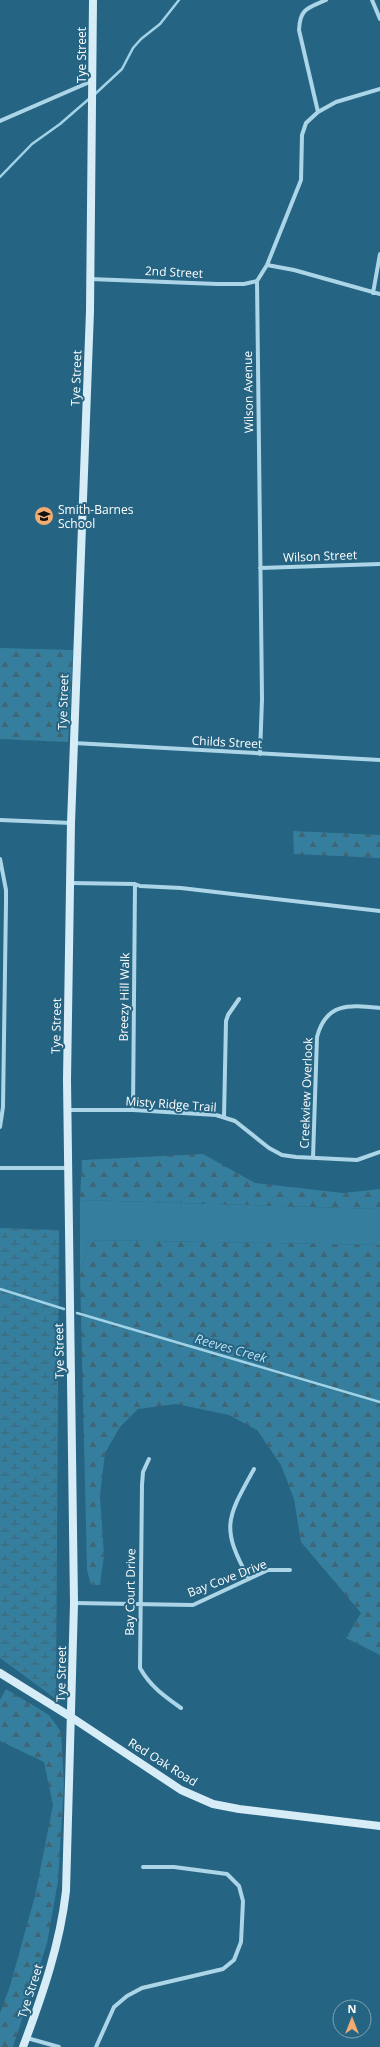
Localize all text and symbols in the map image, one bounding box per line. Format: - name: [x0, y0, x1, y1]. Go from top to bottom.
- street label: Tye Street: [73, 27, 90, 83]
- street label: 2nd Street: [144, 262, 204, 282]
- street label: Tye Street: [67, 350, 85, 406]
- street label: Wilson Avenue: [239, 350, 257, 433]
- place label: Smith-Barnes School: [58, 501, 134, 532]
- school or university icon: Smith-Barnes School: [33, 505, 55, 527]
- street label: Wilson Street: [283, 546, 357, 566]
- street label: Tye Street: [54, 674, 72, 730]
- street label: Childs Street: [191, 732, 263, 752]
- street label: Breezy Hill Walk: [115, 952, 133, 1042]
- street label: Tye Street: [47, 998, 65, 1054]
- street label: Creekview Overlook: [296, 1036, 316, 1149]
- street label: Misty Ridge Trail: [125, 1092, 217, 1116]
- street label: Tye Street: [50, 1323, 68, 1379]
- water label: Reeves Creek: [193, 1329, 270, 1367]
- street label: Bay Court Drive: [121, 1548, 139, 1636]
- street label: Bay Cove Drive: [185, 1555, 269, 1601]
- street label: Tye Street: [52, 1646, 70, 1702]
- street label: Red Oak Road: [125, 1734, 201, 1790]
- street label: Tye Street: [13, 1962, 47, 2020]
- north arrow: [332, 1999, 372, 2039]
- text: N: [348, 2001, 356, 2016]

